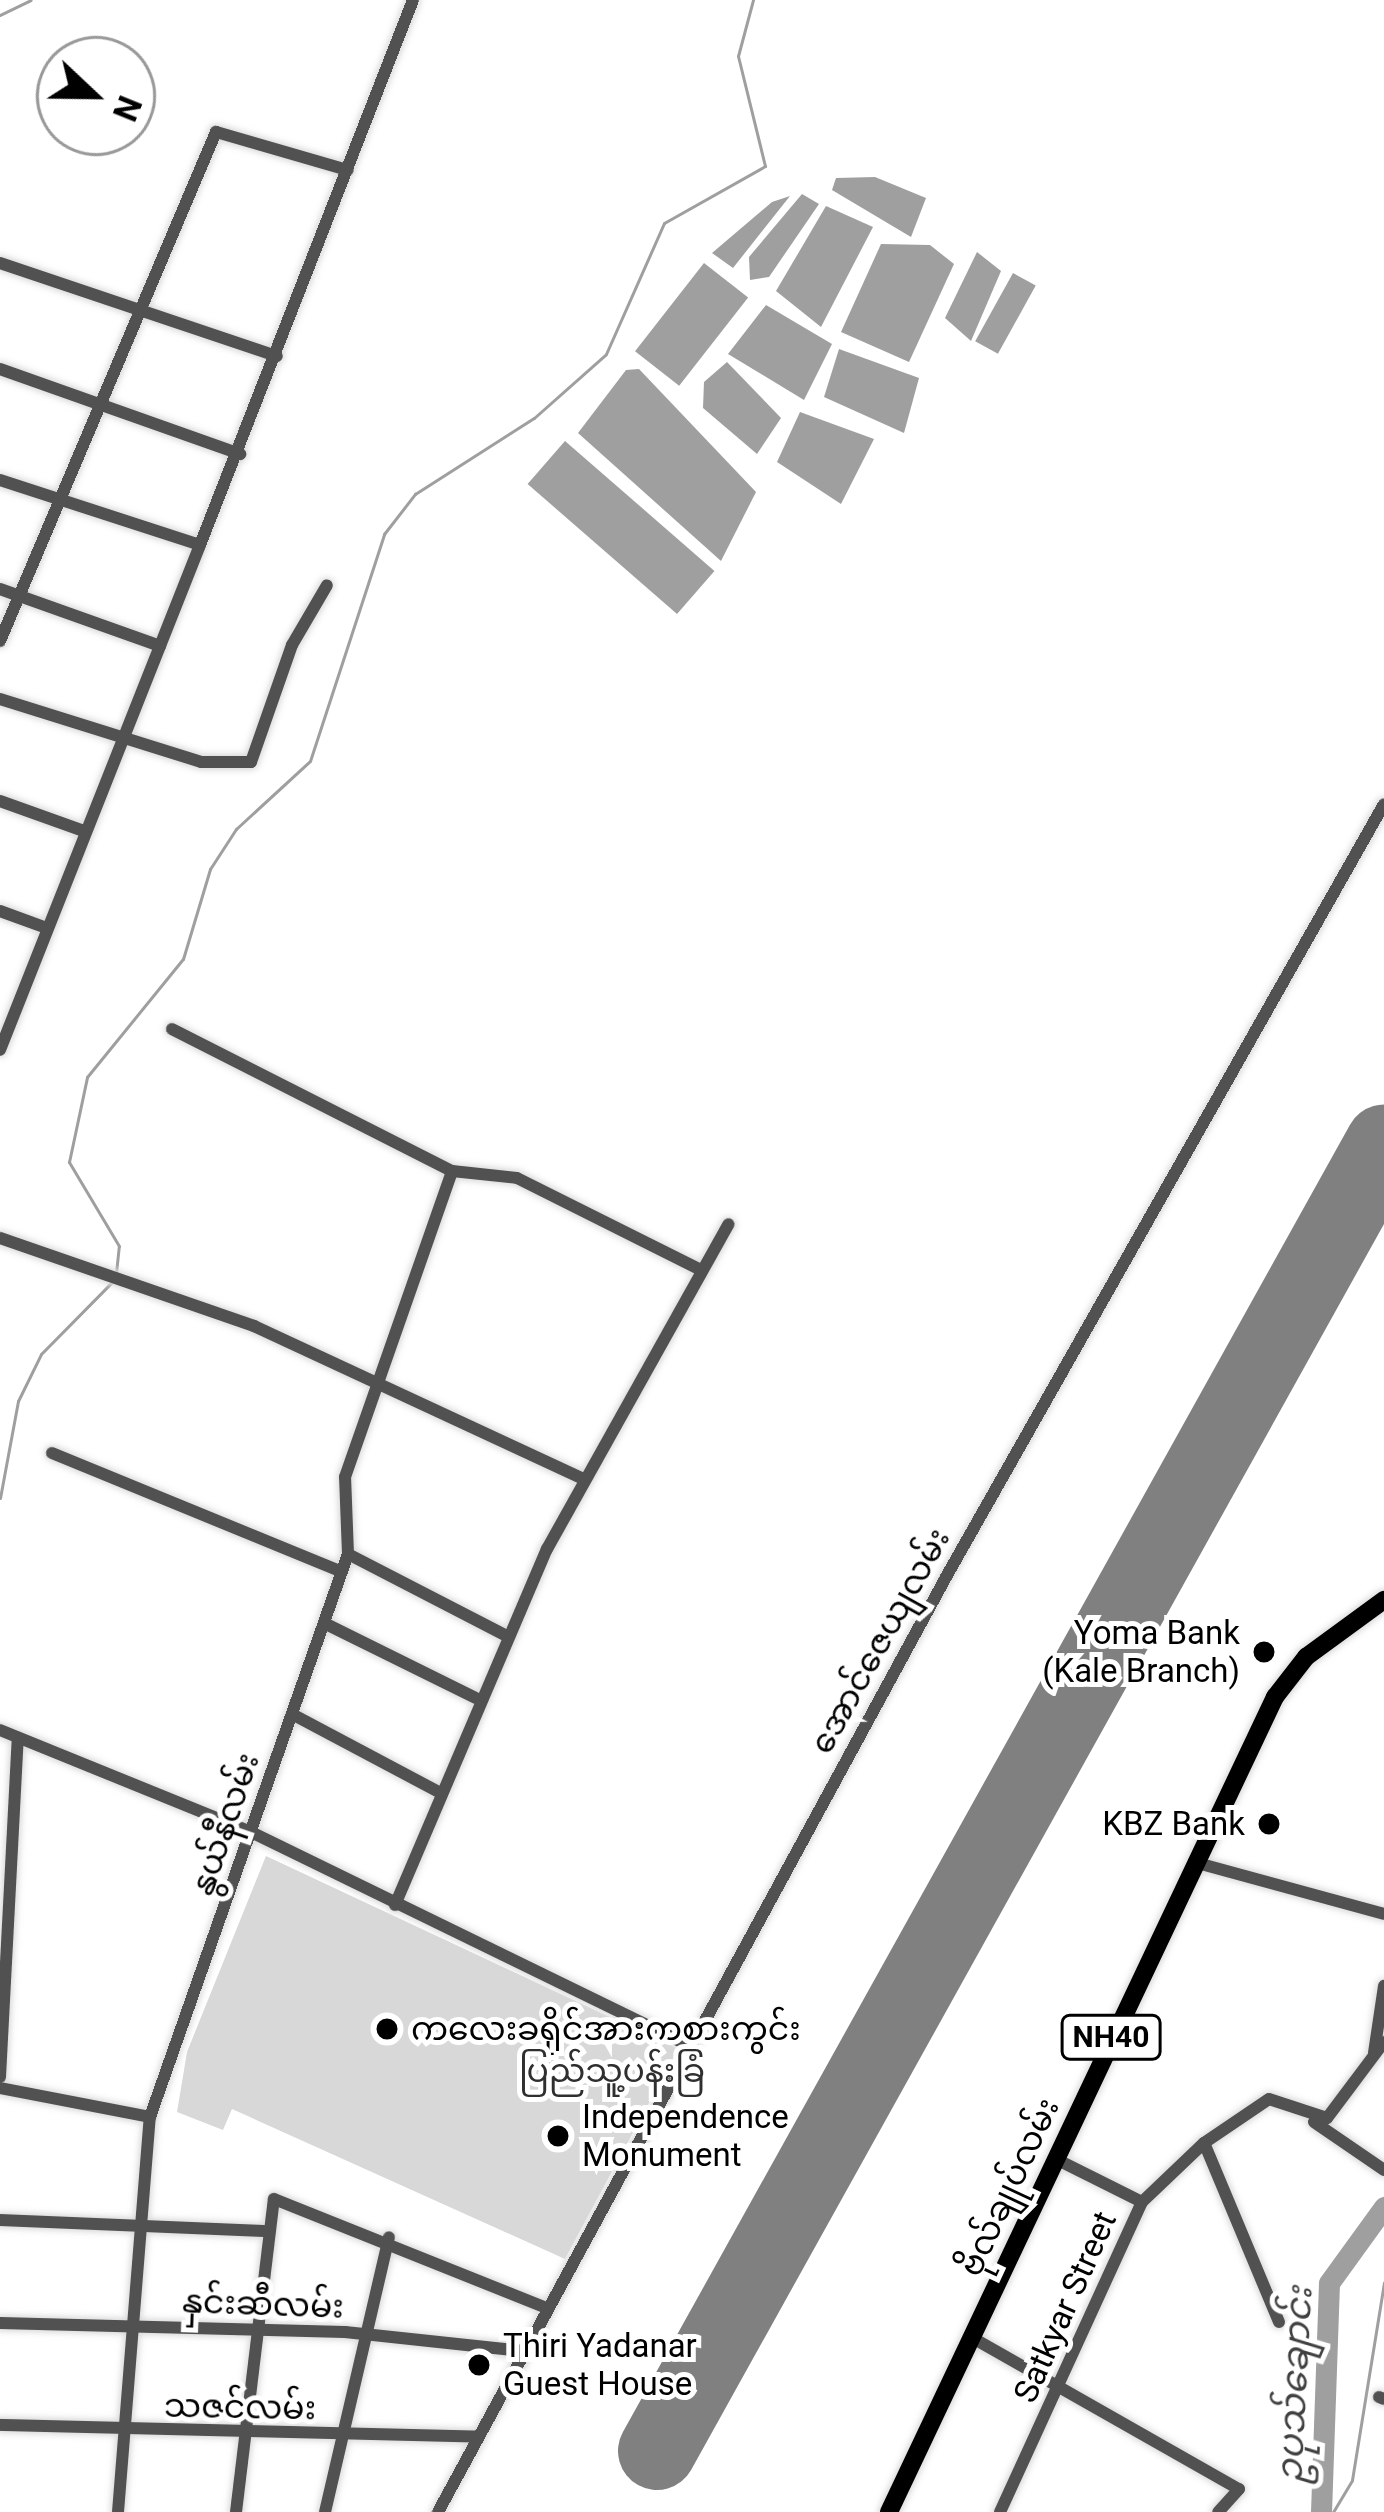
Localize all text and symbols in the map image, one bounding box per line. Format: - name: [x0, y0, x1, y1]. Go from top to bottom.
- north arrow: [36, 36, 156, 156]
- text: N: [105, 90, 150, 127]
- street label: အောင်ဇေယျလမ်း: [802, 1521, 958, 1761]
- place label: Yoma Bank (Kale Branch): [1042, 1613, 1240, 1691]
- marker: Yoma Bank (Kale Branch): [1251, 1639, 1277, 1665]
- street label: နွယ်နီလမ်း: [182, 1748, 268, 1900]
- place label: KBZ Bank: [1102, 1804, 1245, 1844]
- marker: KBZ Bank: [1256, 1811, 1282, 1837]
- place label: ကလေးခရိုင်အားကစားကွင်း: [411, 2009, 801, 2049]
- road number: NH40: [1060, 2013, 1162, 2061]
- marker: ကလေးခရိုင်အားကစားကွင်း: [374, 2016, 400, 2042]
- park label: ပြည်သူ့ပန်းခြံ: [519, 2051, 705, 2091]
- street label: ဗိုလ်ချုပ်လမ်း: [950, 2092, 1068, 2282]
- place label: Independence Monument: [582, 2097, 789, 2175]
- marker: Independence Monument: [545, 2123, 571, 2149]
- street label: Satkyar Street: [1005, 2205, 1125, 2409]
- street label: နှင်းဆီလမ်း: [181, 2281, 345, 2327]
- water label: ဥပုသ်ချောင်း: [1268, 2286, 1322, 2484]
- place label: Thiri Yadanar Guest House: [503, 2326, 697, 2404]
- marker: Thiri Yadanar Guest House: [466, 2352, 492, 2378]
- street label: သဇင်လမ်း: [164, 2386, 316, 2428]

